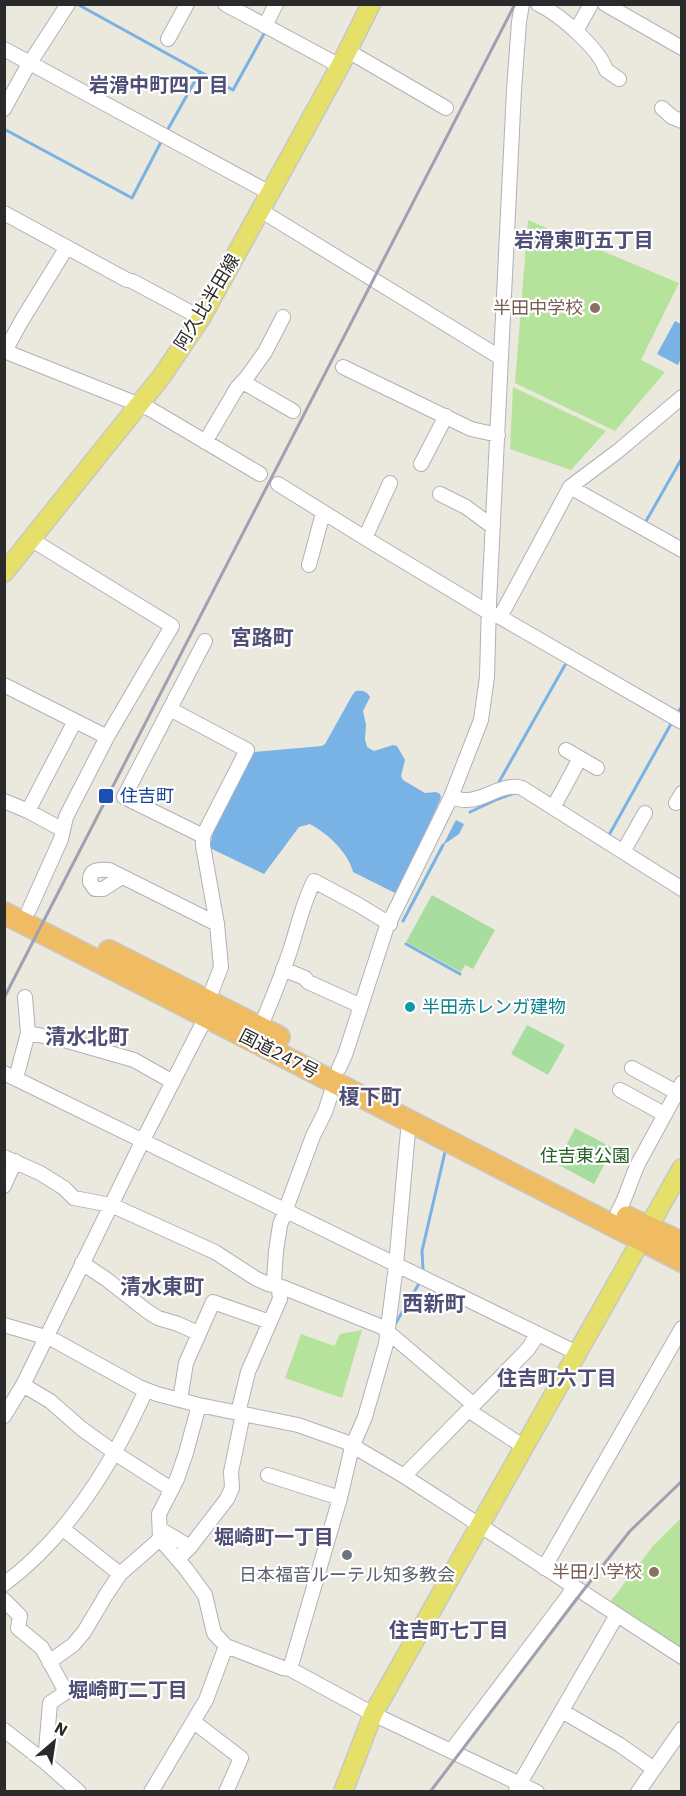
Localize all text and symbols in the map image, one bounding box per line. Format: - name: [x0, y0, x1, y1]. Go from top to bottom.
- district label: 岩滑中町四丁目: [89, 71, 229, 98]
- district label: 岩滑東町五丁目: [514, 226, 654, 253]
- street label: 阿久比半田線: [169, 250, 244, 354]
- place label: 半田中学校: [493, 296, 583, 319]
- marker: 半田中学校: [588, 301, 602, 315]
- district label: 宮路町: [231, 623, 294, 651]
- place label: 住吉町: [120, 784, 174, 807]
- marker: 住吉町: [97, 787, 115, 805]
- place label: 半田赤レンガ建物: [422, 995, 566, 1018]
- marker: 半田赤レンガ建物: [403, 1000, 417, 1014]
- district label: 清水北町: [45, 1022, 129, 1050]
- street label: 国道247号: [236, 1024, 323, 1083]
- district label: 榎下町: [339, 1082, 402, 1110]
- park label: 住吉東公園: [540, 1144, 630, 1167]
- district label: 清水東町: [120, 1272, 204, 1300]
- district label: 西新町: [403, 1289, 466, 1317]
- district label: 住吉町六丁目: [497, 1364, 617, 1391]
- district label: 堀崎町一丁目: [214, 1523, 334, 1550]
- marker: 日本福音ルーテル知多教会: [340, 1548, 354, 1562]
- place label: 半田小学校: [552, 1560, 642, 1583]
- place label: 日本福音ルーテル知多教会: [239, 1563, 455, 1586]
- marker: 半田小学校: [647, 1565, 661, 1579]
- district label: 住吉町七丁目: [389, 1616, 509, 1643]
- district label: 堀崎町二丁目: [68, 1676, 188, 1703]
- north arrow: [24, 1712, 84, 1772]
- text: N: [51, 1717, 71, 1740]

